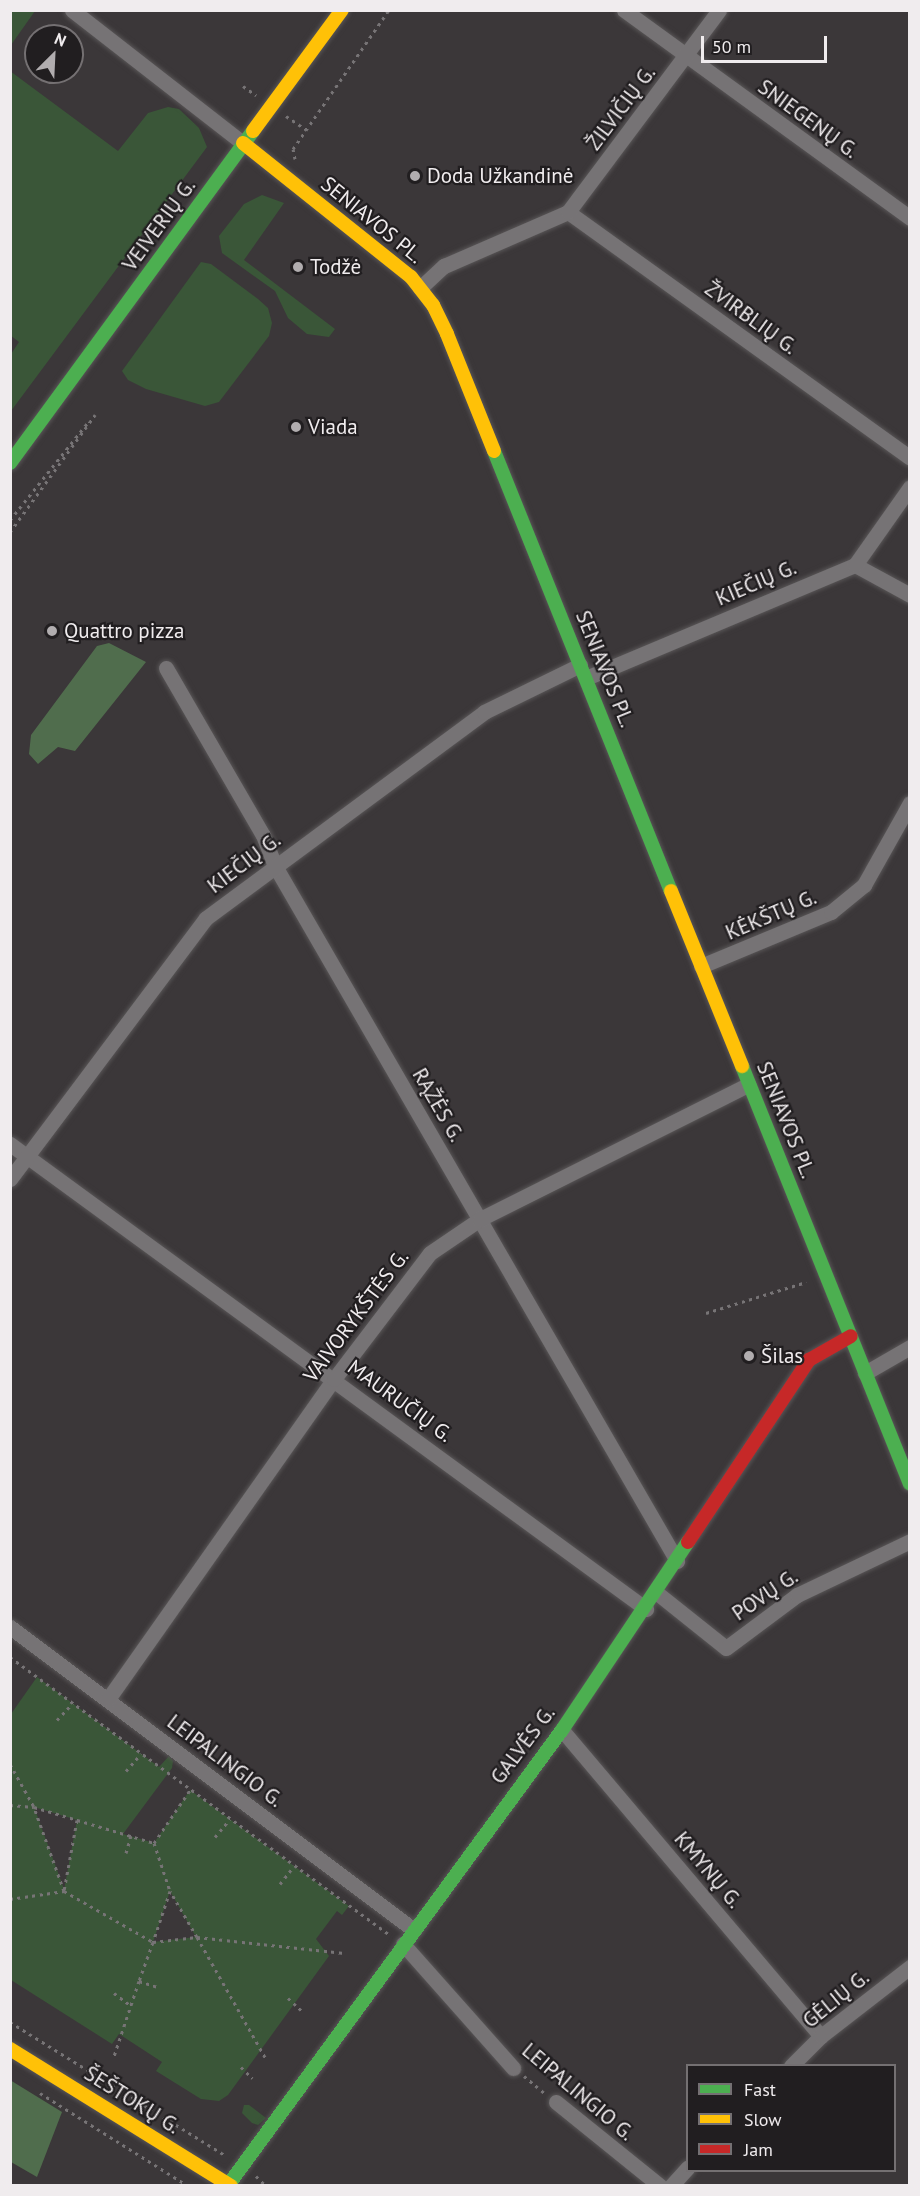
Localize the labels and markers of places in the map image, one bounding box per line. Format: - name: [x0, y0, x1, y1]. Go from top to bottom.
- place label: Doda Užkandinė: [427, 163, 573, 189]
- marker: Doda Užkandinė: [408, 169, 422, 183]
- place label: Todžė: [310, 254, 361, 280]
- marker: Todžė: [291, 260, 305, 274]
- place label: Viada: [308, 414, 358, 440]
- marker: Viada: [289, 420, 303, 434]
- place label: Quattro pizza: [64, 618, 185, 644]
- marker: Quattro pizza: [45, 624, 59, 638]
- place label: Šilas: [761, 1343, 803, 1369]
- marker: Šilas: [742, 1349, 756, 1363]

